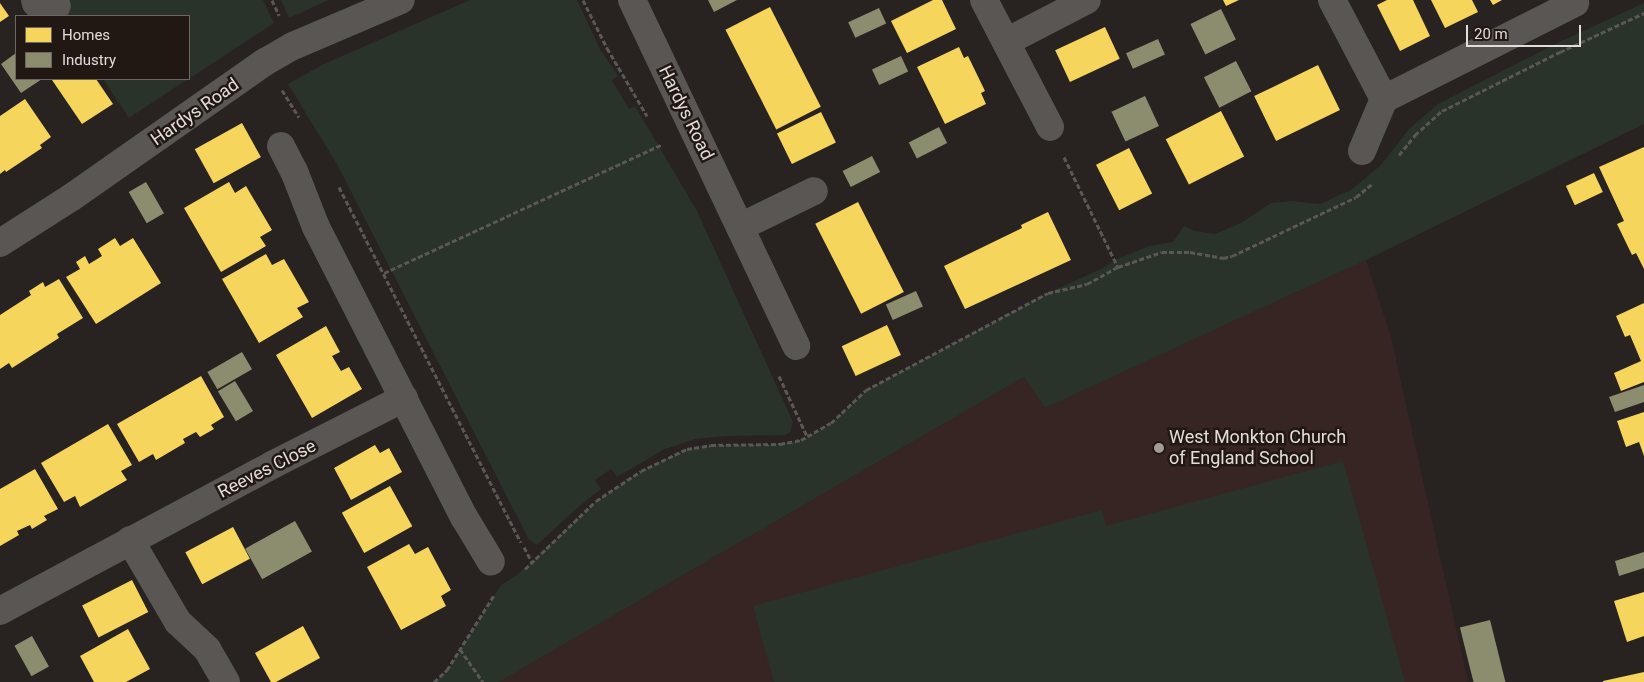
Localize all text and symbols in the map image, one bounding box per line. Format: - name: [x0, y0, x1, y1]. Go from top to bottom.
- legend: [15, 15, 190, 80]
- scale bar: [1469, 15, 1584, 47]
- text: 20 m: [1474, 25, 1508, 43]
- text: Homes: [62, 26, 110, 44]
- text: Industry: [62, 51, 116, 69]
- street label: Hardys Road: [654, 62, 718, 164]
- street label: Hardys Road: [147, 74, 243, 150]
- place label: West Monkton Church of England School: [1169, 427, 1346, 469]
- street label: Reeves Close: [214, 435, 320, 503]
- marker: West Monkton Church of England School: [1153, 442, 1165, 454]

